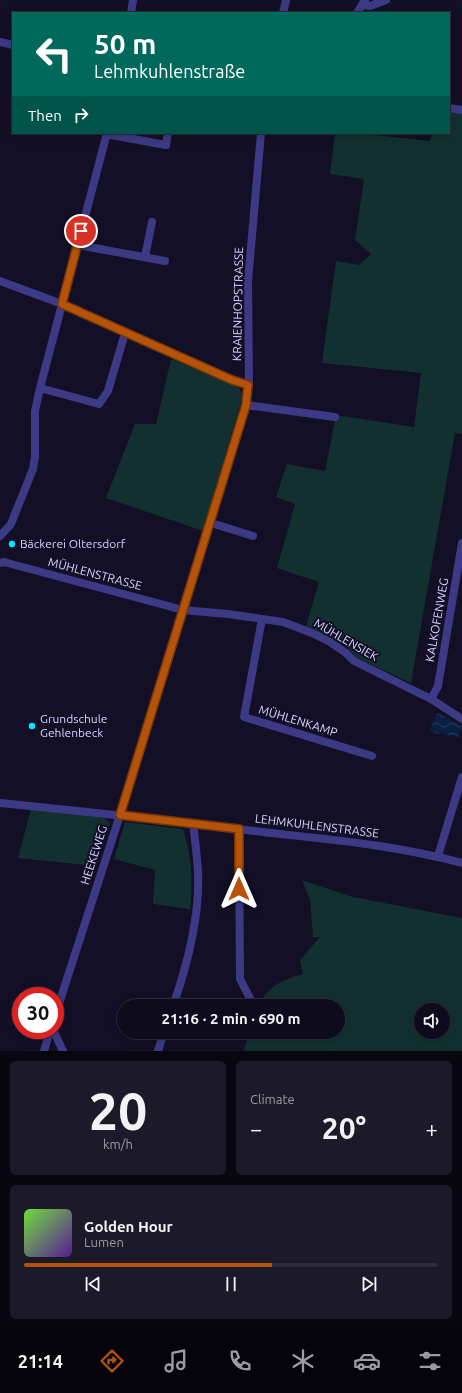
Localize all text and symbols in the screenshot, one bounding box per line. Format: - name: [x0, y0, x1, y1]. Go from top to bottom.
- icon: left: [28, 28, 80, 80]
- text: 50 m: [94, 28, 156, 59]
- text: Lehmkuhlenstraße: [94, 61, 245, 81]
- icon: right: [70, 104, 92, 126]
- text: Then: [28, 107, 62, 124]
- pin: [64, 214, 98, 248]
- icon: arrive: [70, 220, 92, 242]
- street label: KRAIENHOPSTRASSE: [230, 247, 245, 361]
- place label: Bäckerei Oltersdorf: [20, 537, 126, 550]
- marker: Bäckerei Oltersdorf: [7, 539, 17, 549]
- street label: MÜHLENSTRASSE: [47, 555, 144, 592]
- street label: KALKOFENWEG: [423, 577, 450, 663]
- street label: MÜHLENSIEK: [312, 616, 381, 663]
- street label: MÜHLENKAMP: [257, 702, 339, 739]
- place label: Grundschule Gehlenbeck: [40, 712, 108, 739]
- marker: Grundschule Gehlenbeck: [27, 721, 37, 731]
- street label: LEHMKUHLENSTRASSE: [254, 811, 380, 840]
- street label: HEEKEWEG: [78, 824, 109, 886]
- position arrow: [218, 868, 260, 910]
- speed limit sign: 30: [12, 987, 64, 1039]
- map controls: [414, 1003, 450, 1039]
- button: sound: [414, 1003, 450, 1039]
- text: 21:16 · 2 min · 690 m: [162, 1010, 300, 1027]
- text: 20: [89, 1082, 147, 1140]
- text: Climate: [250, 1092, 295, 1106]
- text: 20°: [322, 1111, 366, 1145]
- text: −: [250, 1116, 262, 1141]
- text: +: [426, 1116, 438, 1141]
- text: km/h: [103, 1137, 133, 1151]
- text: Golden Hour: [84, 1218, 173, 1235]
- text: Lumen: [84, 1235, 124, 1249]
- icon: previous: [82, 1273, 104, 1295]
- icon: pause: [220, 1273, 242, 1295]
- icon: next: [358, 1273, 380, 1295]
- icon: directions: [98, 1347, 126, 1375]
- icon: music: [162, 1347, 190, 1375]
- icon: phone: [226, 1347, 254, 1375]
- icon: climate: [289, 1347, 317, 1375]
- icon: car: [353, 1347, 381, 1375]
- icon: filters: [416, 1347, 444, 1375]
- text: 21:14: [18, 1351, 63, 1371]

